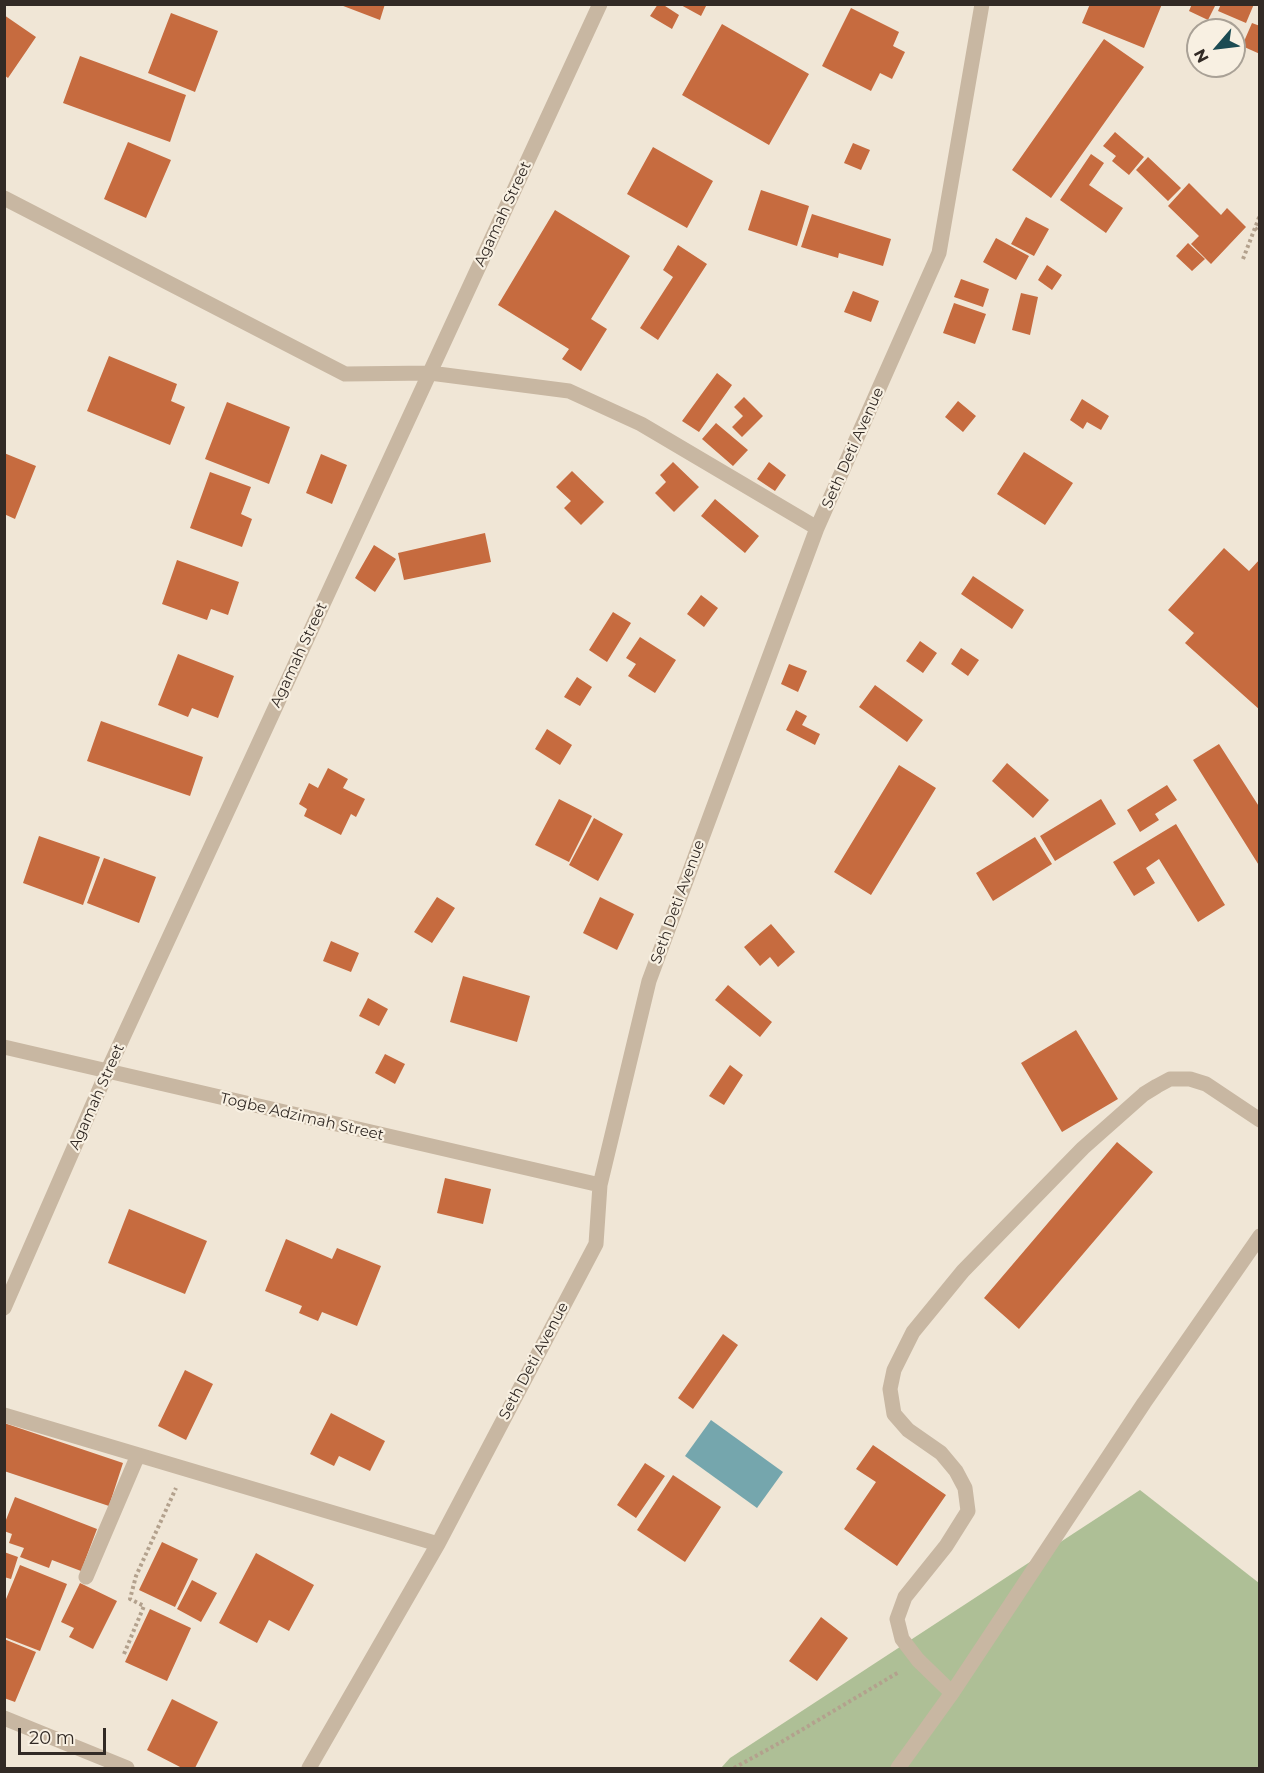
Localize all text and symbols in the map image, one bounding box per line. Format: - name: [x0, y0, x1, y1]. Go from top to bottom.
- north arrow: [1186, 18, 1246, 78]
- text: N: [1190, 46, 1213, 66]
- street label: Agamah Street: [471, 159, 535, 269]
- street label: Seth Deti Avenue: [818, 385, 888, 511]
- street label: Agamah Street: [267, 600, 331, 710]
- street label: Seth Deti Avenue: [647, 838, 709, 966]
- street label: Agamah Street: [66, 1041, 128, 1153]
- street label: Togbe Adzimah Street: [218, 1089, 386, 1145]
- street label: Seth Deti Avenue: [495, 1299, 573, 1423]
- scale bar: [21, 1716, 110, 1754]
- text: 20 m: [29, 1727, 75, 1749]

